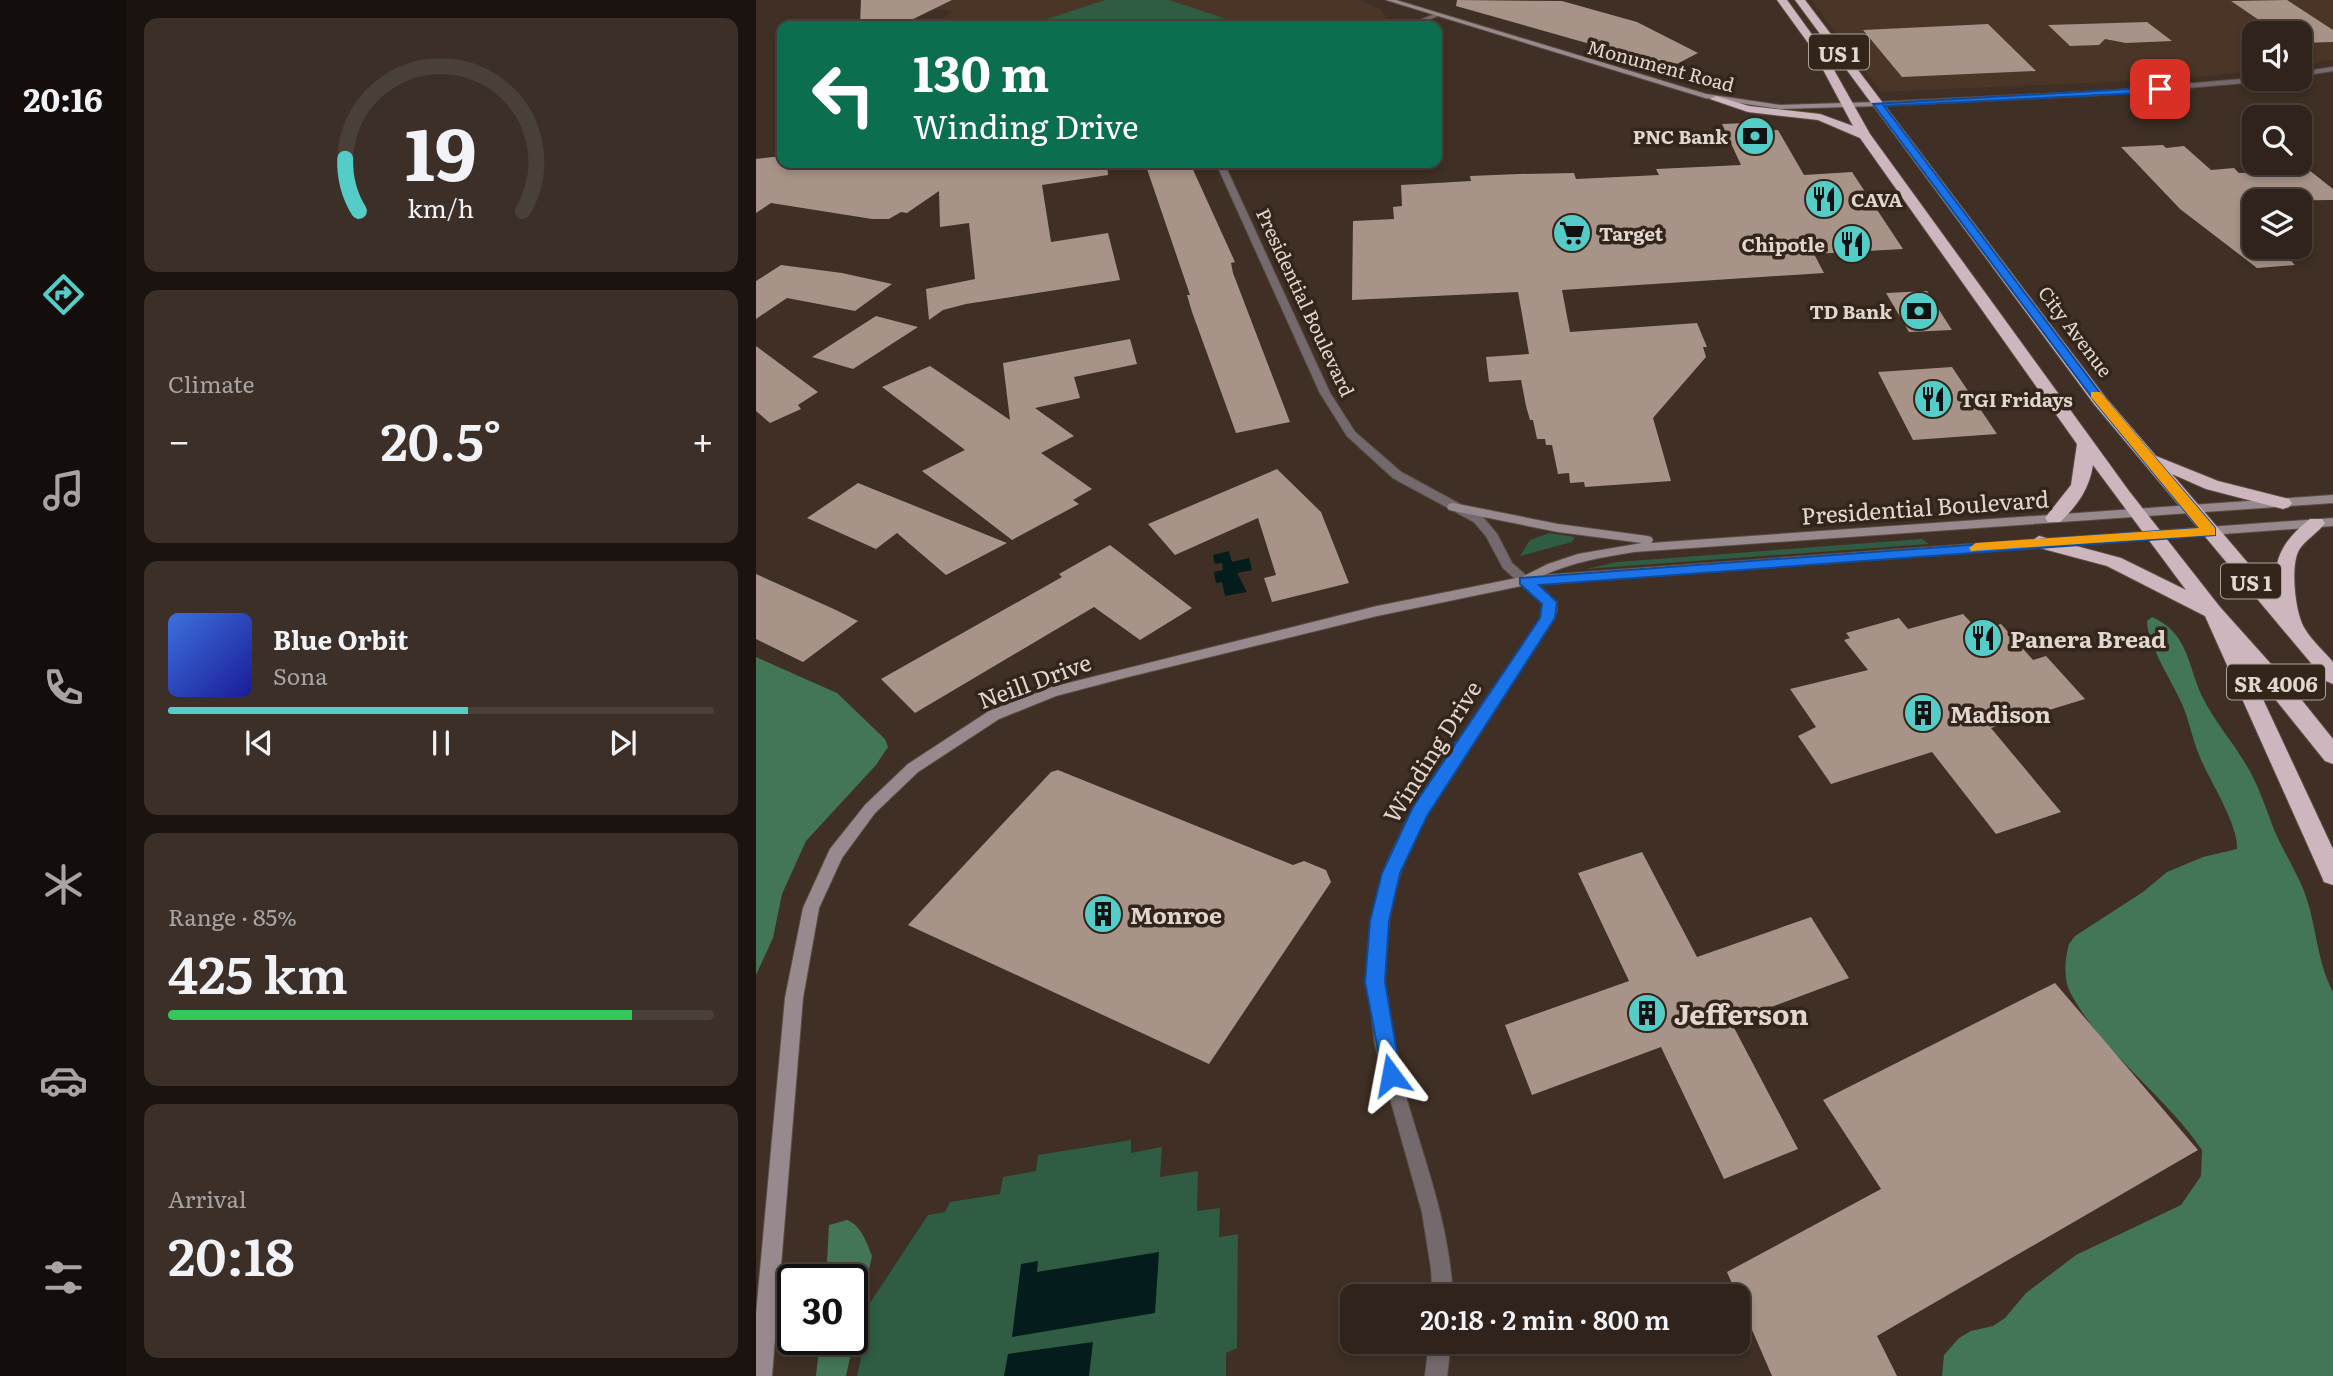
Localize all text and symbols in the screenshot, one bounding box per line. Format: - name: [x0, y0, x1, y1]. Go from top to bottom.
- map controls: [2242, 21, 2312, 259]
- button: sound: [2242, 21, 2312, 91]
- street label: Monument Road: [1584, 32, 1738, 98]
- text: 130 m: [913, 34, 1049, 107]
- road number: US 1: [1809, 34, 1869, 70]
- icon: left: [798, 49, 889, 140]
- pin: [2130, 59, 2190, 119]
- icon: arrive: [2141, 70, 2179, 108]
- text: 20:16: [23, 74, 103, 122]
- text: 19: [405, 95, 477, 203]
- text: Winding Drive: [913, 101, 1139, 149]
- button: search: [2242, 105, 2312, 175]
- bank icon: PNC Bank: [1734, 115, 1776, 157]
- place label: PNC Bank: [1633, 122, 1728, 150]
- restaurant icon: CAVA: [1803, 178, 1845, 220]
- place label: CAVA: [1851, 185, 1903, 213]
- text: km/h: [408, 189, 474, 226]
- button: layers: [2242, 189, 2312, 259]
- street label: Presidential Boulevard: [1250, 203, 1362, 401]
- supermarket icon: Target: [1551, 212, 1593, 254]
- place label: Target: [1599, 219, 1664, 247]
- restaurant icon: Chipotle: [1831, 223, 1873, 265]
- place label: Chipotle: [1742, 230, 1825, 258]
- icon: directions: [39, 270, 88, 319]
- street label: City Avenue: [2032, 279, 2120, 383]
- bank icon: TD Bank: [1898, 290, 1940, 332]
- place label: TD Bank: [1809, 297, 1892, 325]
- text: Climate: [168, 366, 254, 400]
- restaurant icon: TGI Fridays: [1912, 378, 1954, 420]
- place label: TGI Fridays: [1960, 385, 2073, 413]
- text: 20.5°: [380, 400, 502, 477]
- text: −: [168, 410, 190, 467]
- text: +: [692, 410, 714, 467]
- icon: music: [39, 466, 88, 515]
- street label: Presidential Boulevard: [1800, 480, 2050, 532]
- road number: US 1: [2221, 564, 2281, 598]
- restaurant icon: Panera Bread: [1962, 617, 2004, 659]
- text: Blue Orbit: [273, 619, 408, 658]
- place label: Panera Bread: [2010, 621, 2166, 655]
- street label: Neill Drive: [973, 644, 1095, 716]
- text: Sona: [273, 658, 328, 692]
- icon: phone: [39, 663, 88, 712]
- road number: SR 4006: [2227, 664, 2325, 700]
- street label: Winding Drive: [1374, 673, 1488, 829]
- building icon: Madison: [1902, 692, 1944, 734]
- place label: Madison: [1950, 696, 2051, 730]
- icon: previous: [240, 724, 278, 762]
- icon: pause: [422, 724, 460, 762]
- icon: next: [604, 724, 642, 762]
- icon: climate: [39, 860, 88, 909]
- building icon: Monroe: [1082, 893, 1124, 935]
- place label: Monroe: [1130, 897, 1222, 931]
- text: Range · 85%: [168, 899, 297, 933]
- text: 425 km: [168, 933, 348, 1010]
- building icon: Jefferson: [1626, 992, 1668, 1034]
- place label: Jefferson: [1674, 992, 1809, 1034]
- position arrow: [1354, 1038, 1428, 1112]
- icon: car: [39, 1056, 88, 1105]
- text: Arrival: [168, 1181, 247, 1215]
- text: 20:18: [168, 1215, 295, 1292]
- icon: filters: [39, 1253, 88, 1302]
- speed limit sign: 30: [777, 1264, 868, 1355]
- text: 20:18 · 2 min · 800 m: [1420, 1299, 1670, 1338]

